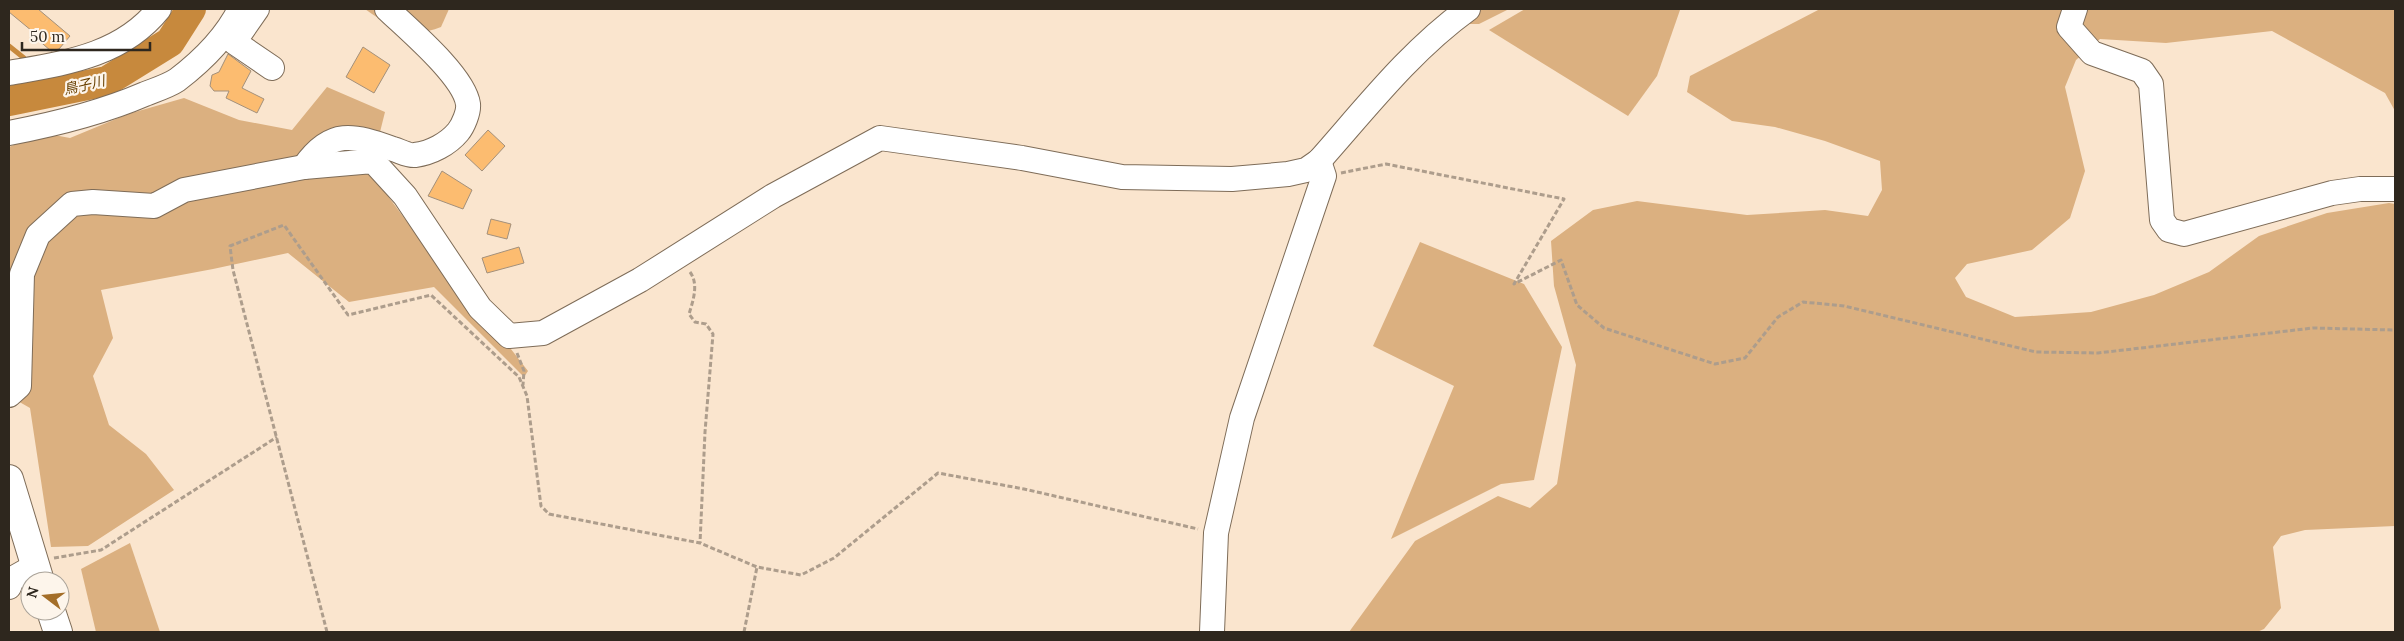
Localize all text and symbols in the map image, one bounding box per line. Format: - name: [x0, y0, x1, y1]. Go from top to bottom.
- scale bar: [22, 20, 150, 52]
- text: 50 m: [30, 27, 65, 46]
- water label: 鳥子川: [62, 71, 108, 98]
- north arrow: [20, 571, 70, 621]
- text: N: [22, 585, 43, 600]

